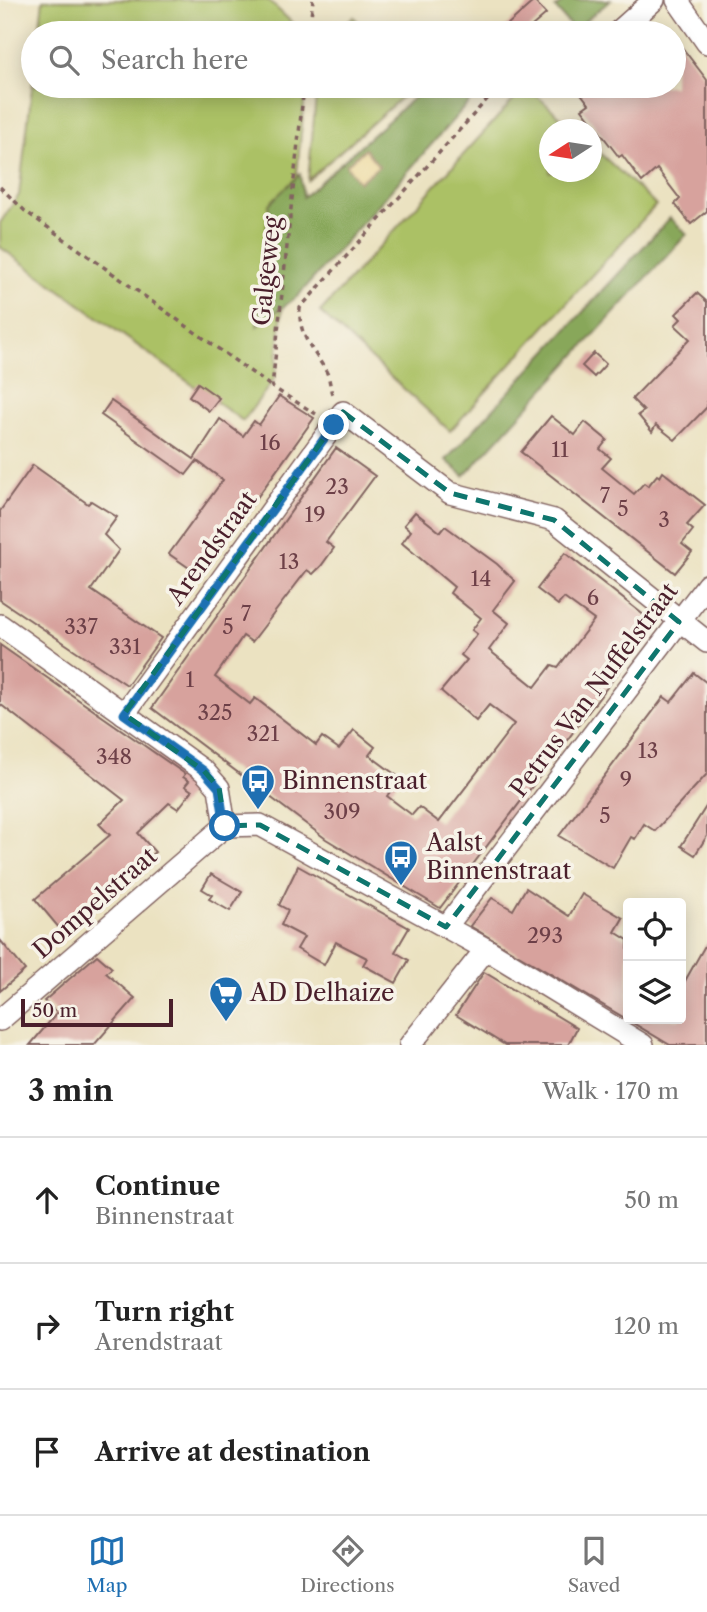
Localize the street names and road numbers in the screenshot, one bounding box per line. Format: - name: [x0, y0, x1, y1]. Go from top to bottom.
- street label: Galgeweg: [246, 214, 287, 327]
- street label: Arendstraat: [160, 485, 263, 611]
- street label: Petrus Van Nuffelstraat: [504, 576, 684, 803]
- street label: Dompelstraat: [27, 841, 163, 964]

